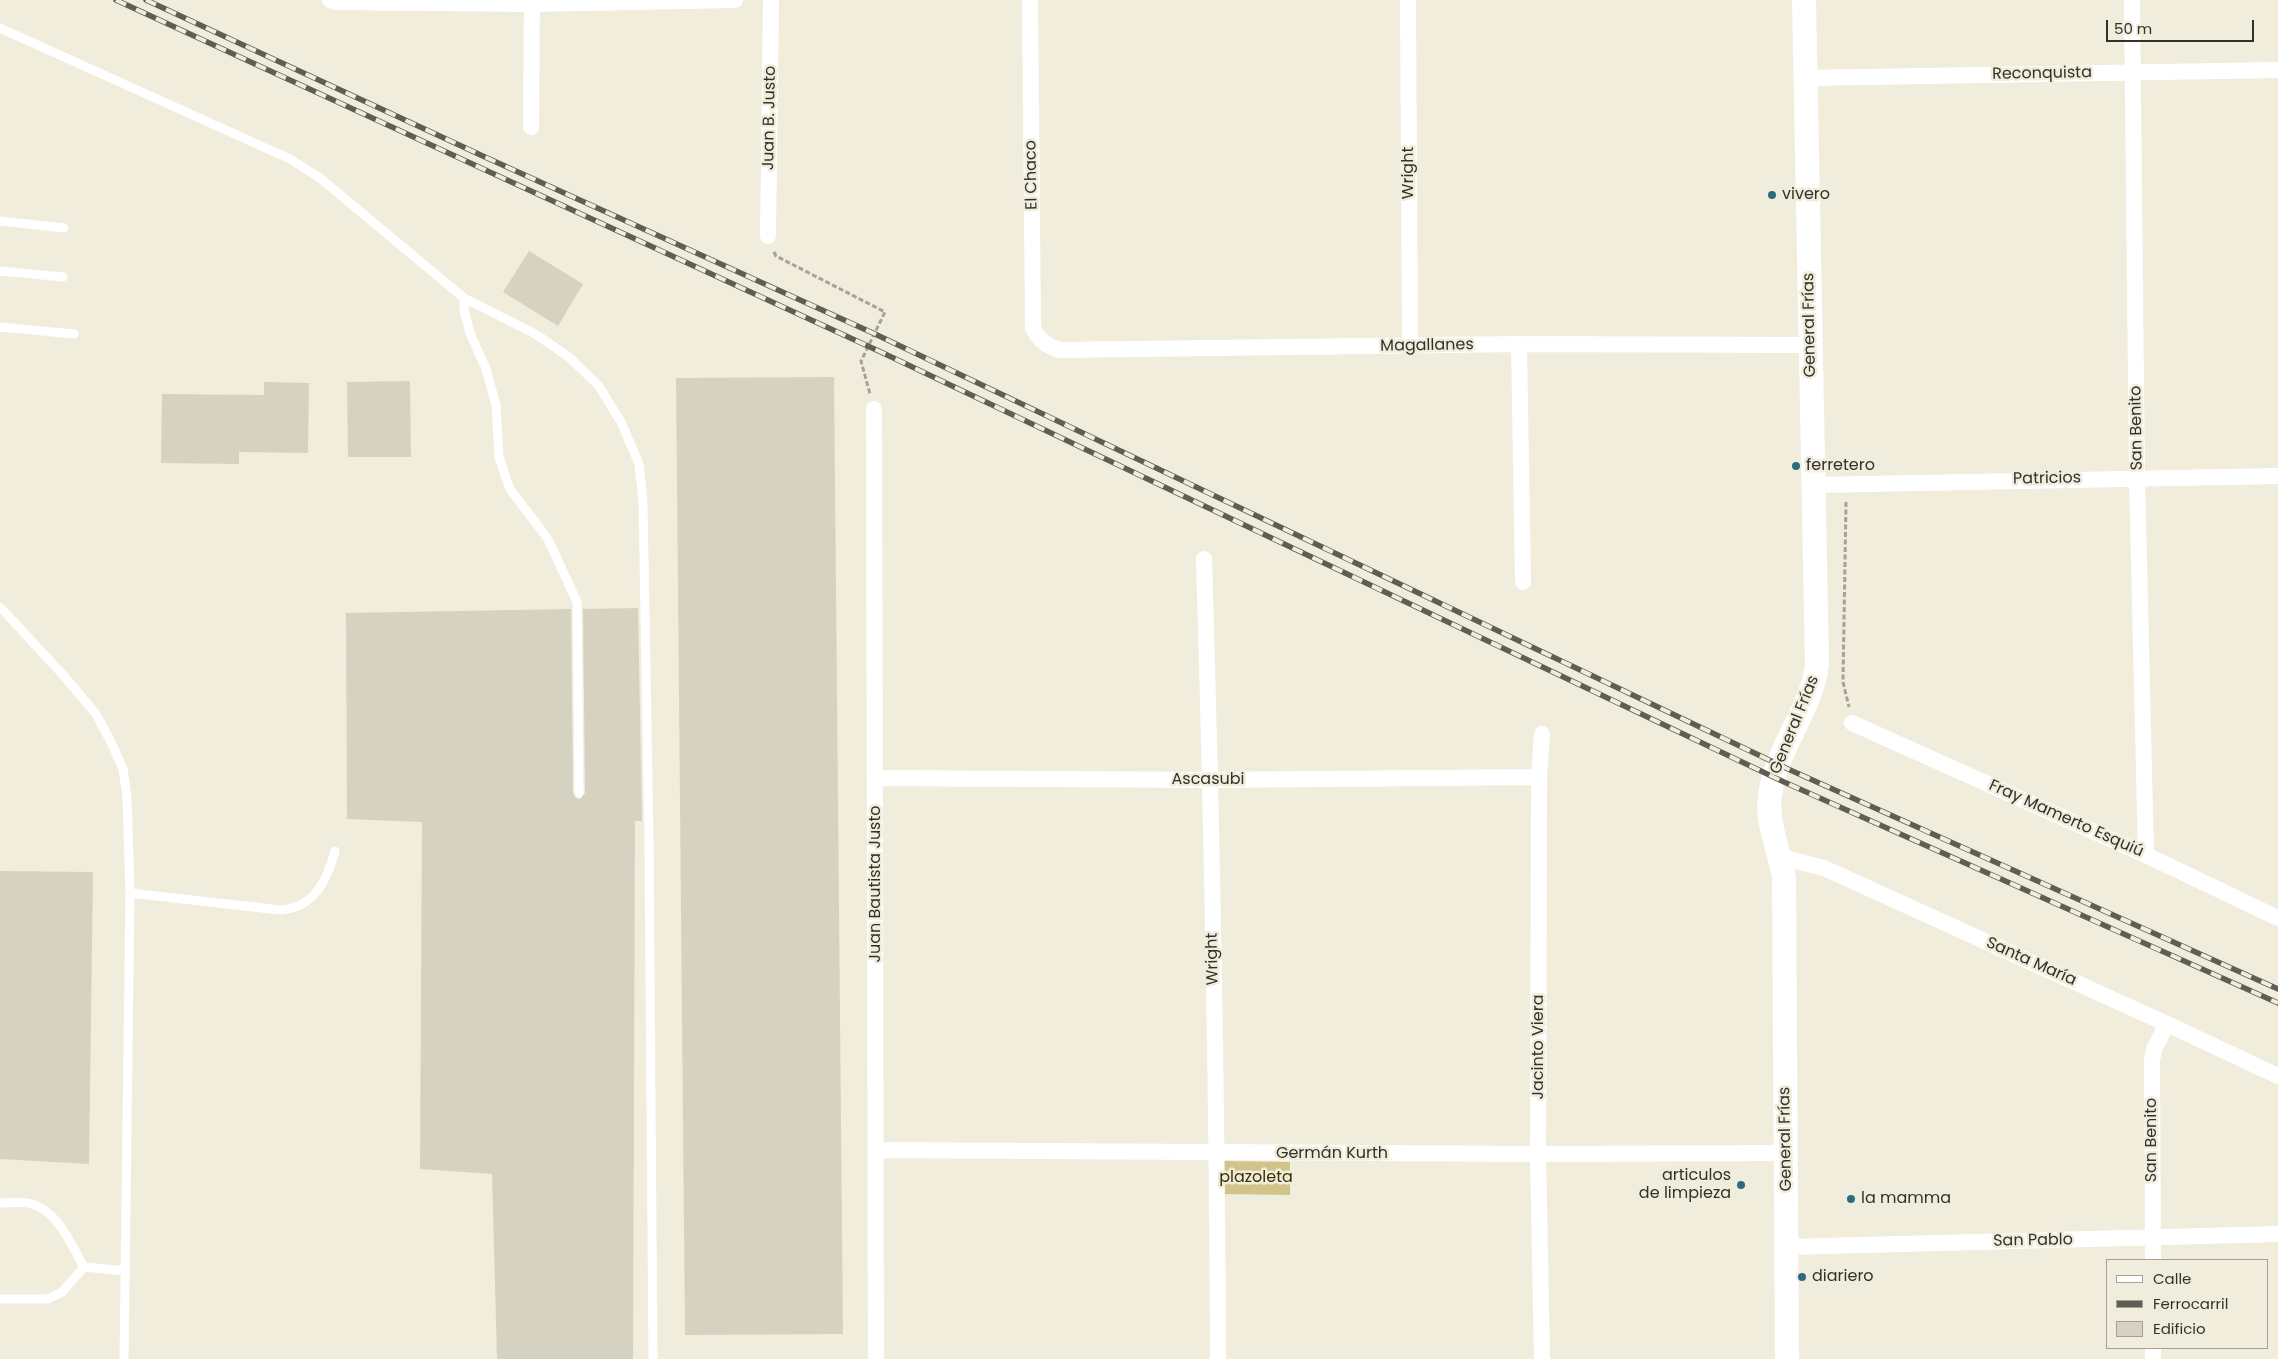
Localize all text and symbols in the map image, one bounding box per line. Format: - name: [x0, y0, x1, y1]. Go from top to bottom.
- scale bar: [2108, 10, 2256, 42]
- text: 50 m: [2114, 18, 2152, 39]
- street label: Reconquista: [1992, 64, 2092, 84]
- street label: Juan B. Justo: [759, 66, 781, 170]
- street label: El Chaco: [1022, 140, 1042, 210]
- street label: Wright: [1399, 147, 1419, 199]
- place label: vivero: [1782, 185, 1830, 205]
- marker: vivero: [1766, 189, 1778, 201]
- street label: General Frías: [1799, 273, 1821, 377]
- street label: Magallanes: [1380, 336, 1474, 356]
- street label: San Benito: [2127, 385, 2147, 471]
- place label: ferretero: [1806, 456, 1875, 476]
- marker: ferretero: [1790, 460, 1802, 472]
- street label: Patricios: [2013, 469, 2081, 489]
- street label: General Frías: [1766, 673, 1824, 777]
- street label: Ascasubi: [1171, 770, 1245, 790]
- street label: Fray Mamerto Esquiú: [1986, 776, 2146, 862]
- street label: Juan Bautista Justo: [866, 805, 886, 963]
- street label: Wright: [1203, 933, 1223, 985]
- street label: Santa María: [1983, 934, 2079, 990]
- street label: Jacinto Viera: [1529, 995, 1549, 1099]
- street label: General Frías: [1775, 1087, 1797, 1191]
- street label: San Benito: [2142, 1098, 2162, 1182]
- street label: Germán Kurth: [1276, 1144, 1388, 1164]
- place label: articulos de limpieza: [1639, 1166, 1731, 1204]
- park label: plazoleta: [1219, 1168, 1293, 1188]
- marker: articulos de limpieza: [1735, 1179, 1747, 1191]
- place label: la mamma: [1861, 1189, 1951, 1209]
- marker: la mamma: [1845, 1193, 1857, 1205]
- street label: San Pablo: [1993, 1231, 2073, 1251]
- legend: [2106, 1259, 2268, 1349]
- place label: diariero: [1812, 1267, 1874, 1287]
- text: Calle: [2153, 1268, 2191, 1289]
- marker: diariero: [1796, 1271, 1808, 1283]
- text: Ferrocarril: [2153, 1293, 2228, 1314]
- text: Edificio: [2153, 1318, 2206, 1339]

